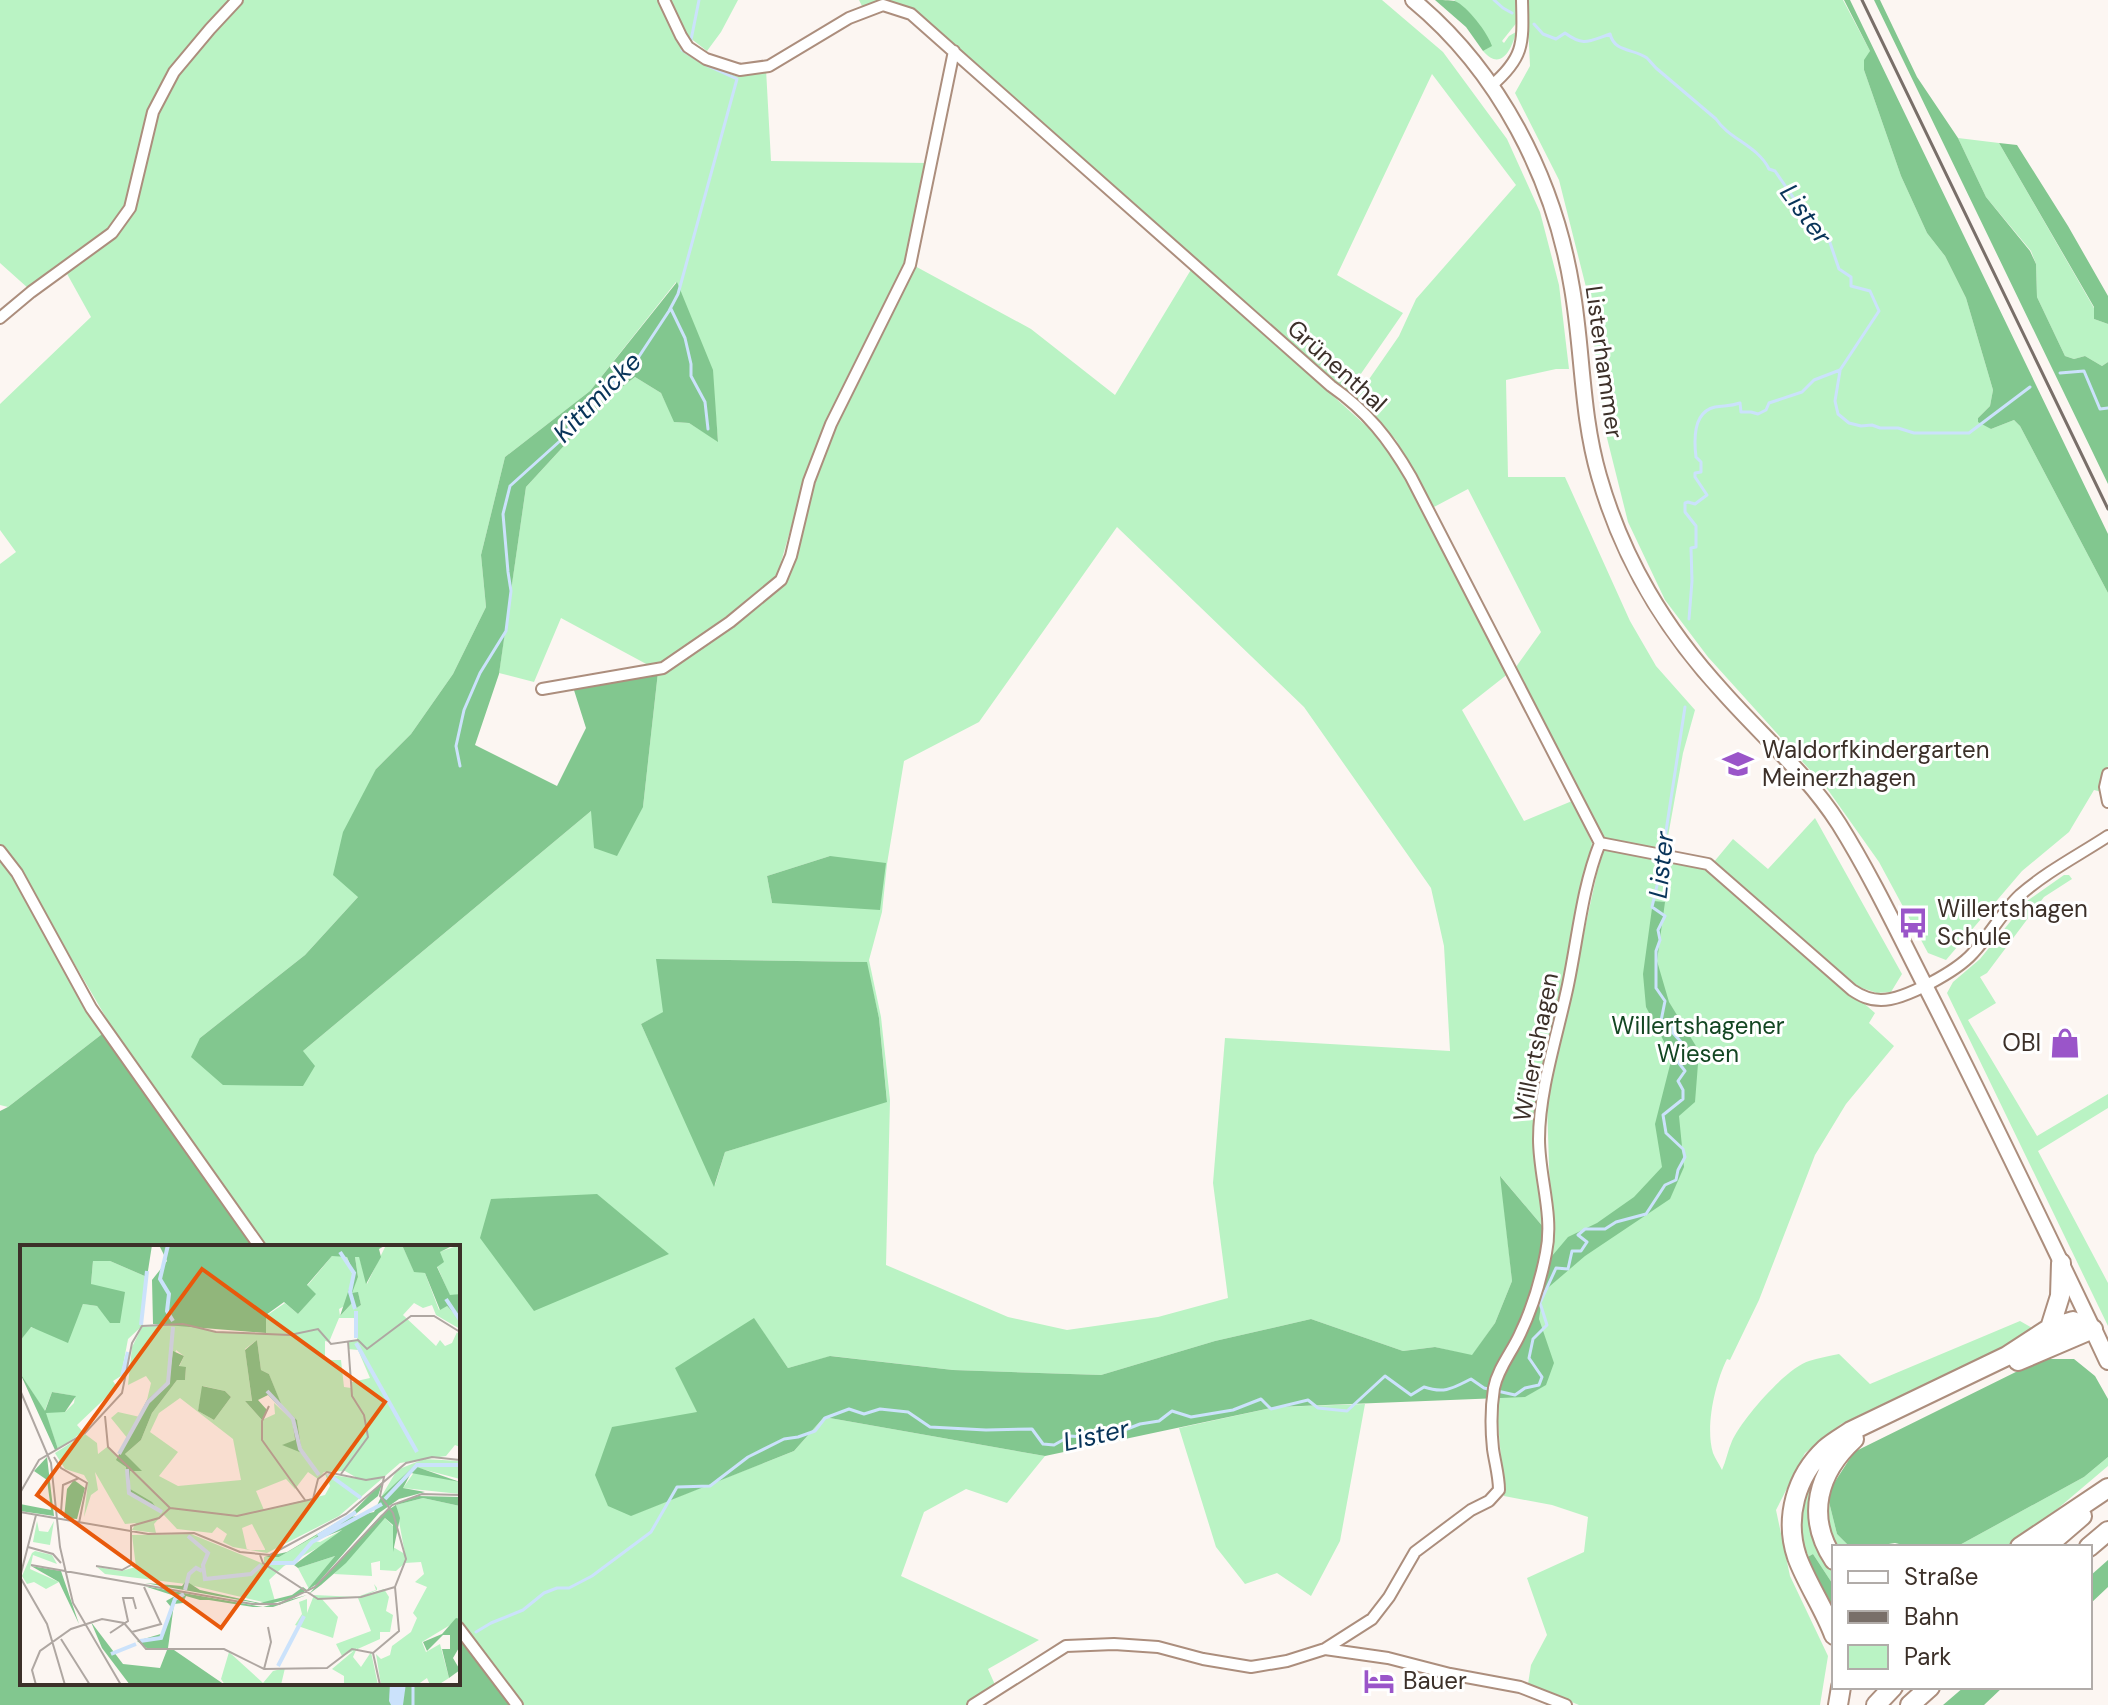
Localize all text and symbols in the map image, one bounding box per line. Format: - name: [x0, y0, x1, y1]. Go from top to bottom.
- water label: Lister: [1773, 177, 1840, 252]
- street label: Listerhammer: [1578, 284, 1631, 440]
- street label: Grünenthal: [1281, 313, 1394, 419]
- water label: Kittmicke: [545, 344, 649, 450]
- place label: Waldorfkindergarten Meinerzhagen: [1762, 734, 1990, 793]
- school or university icon: Waldorfkindergarten Meinerzhagen: [1721, 747, 1755, 781]
- water label: Lister: [1641, 829, 1682, 900]
- place label: Willertshagen Schule: [1937, 893, 2088, 952]
- bus stop icon: Willertshagen Schule: [1896, 906, 1930, 940]
- street label: Willertshagen: [1506, 970, 1565, 1124]
- park label: Willertshagener Wiesen: [1611, 1010, 1785, 1069]
- shop icon: OBI: [2048, 1026, 2082, 1060]
- place label: OBI: [2002, 1027, 2041, 1058]
- inset map: [20, 1245, 460, 1685]
- water label: Lister: [1060, 1411, 1134, 1459]
- legend: [1832, 1545, 2092, 1689]
- text: Straße: [1904, 1561, 1978, 1592]
- text: Bahn: [1904, 1601, 1959, 1632]
- text: Park: [1904, 1641, 1951, 1672]
- hotel icon: Bauer: [1362, 1664, 1396, 1698]
- place label: Bauer: [1403, 1665, 1467, 1696]

